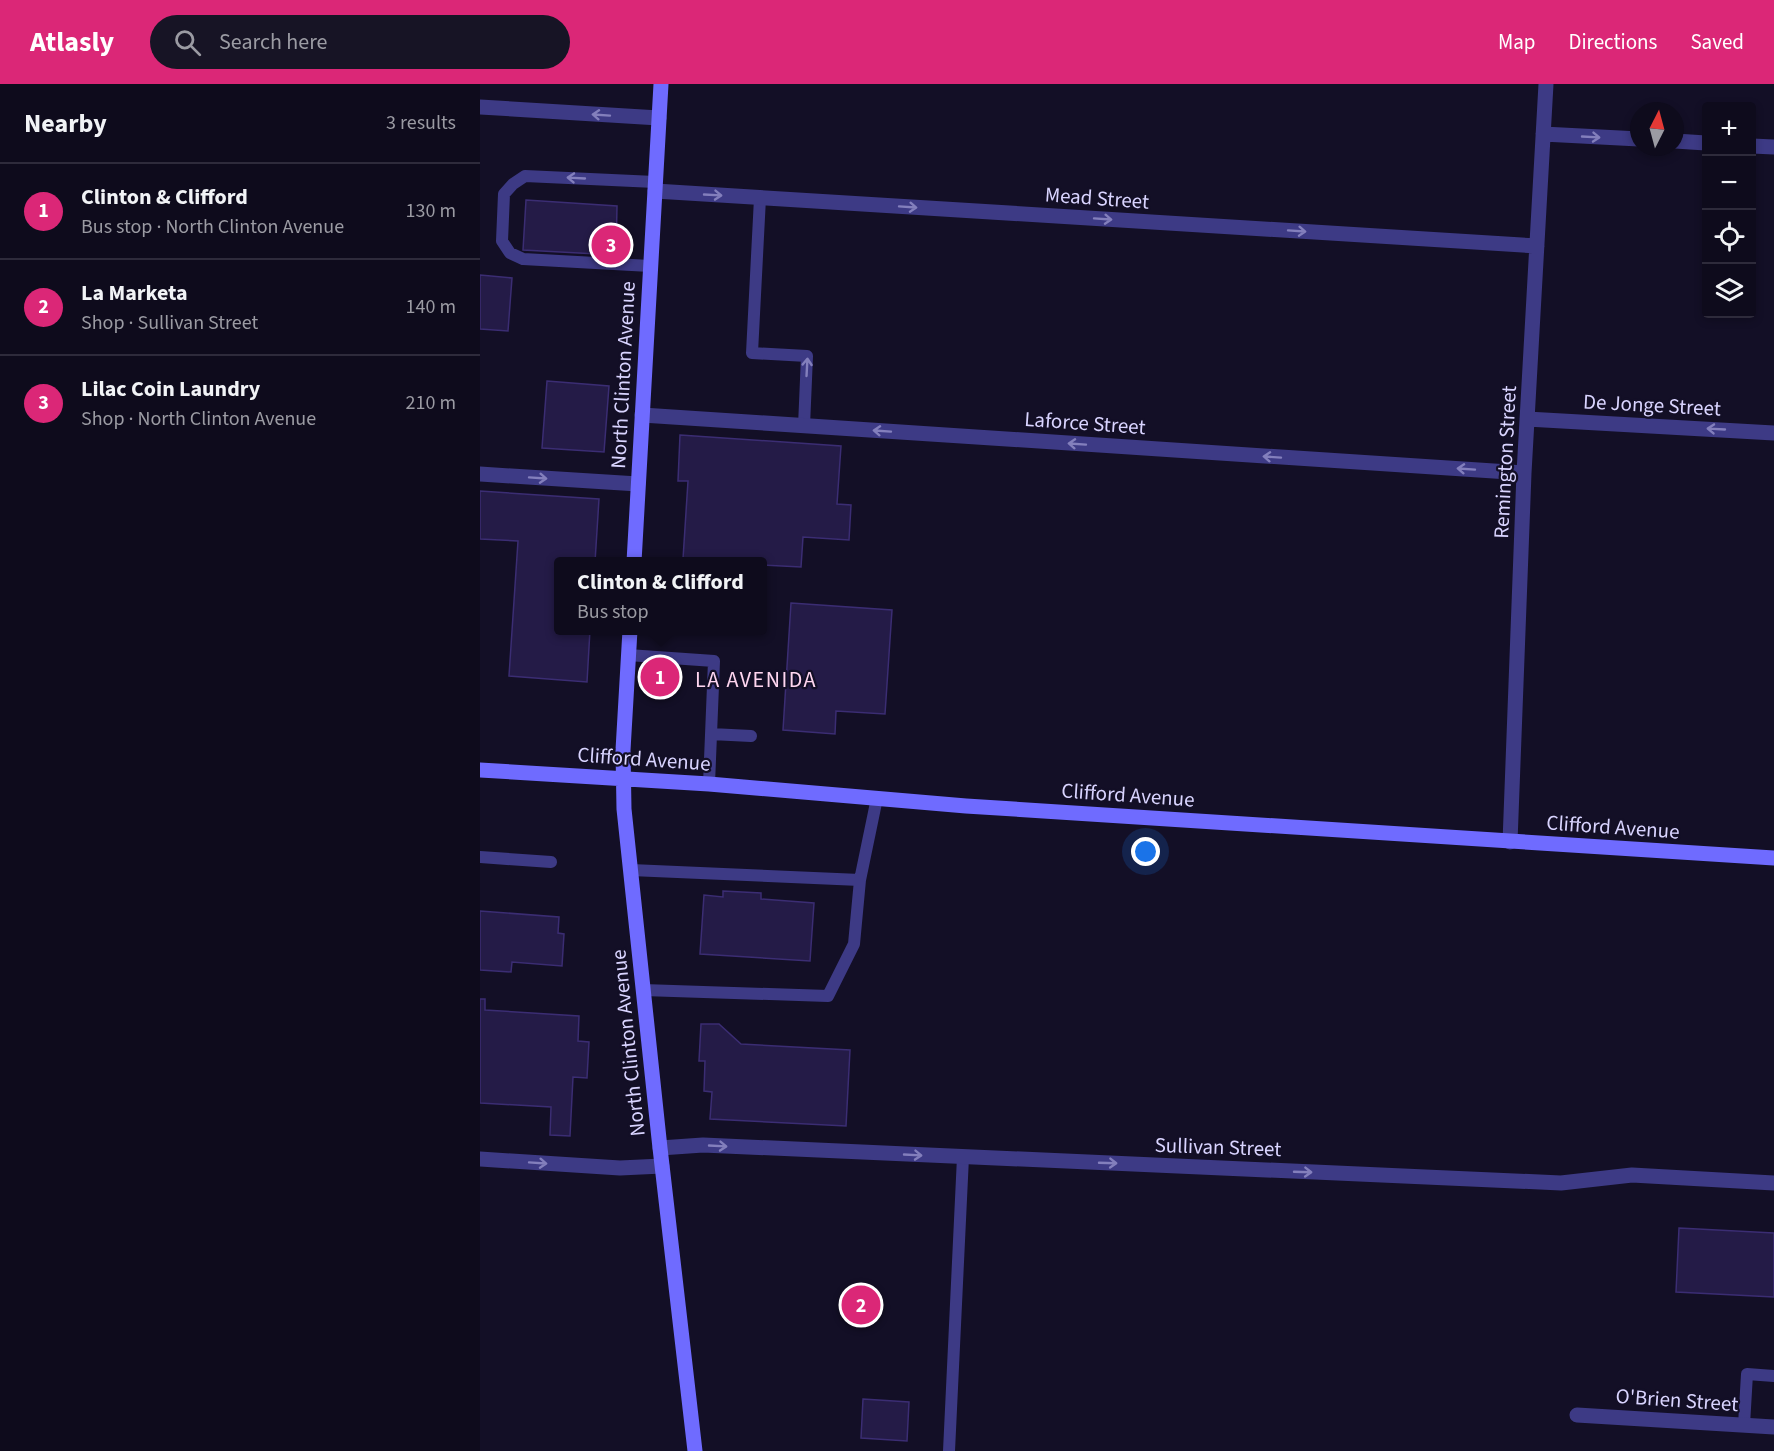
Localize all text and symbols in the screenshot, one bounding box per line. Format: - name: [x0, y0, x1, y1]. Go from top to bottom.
- search box: [150, 15, 570, 69]
- text: Atlasly: [30, 22, 114, 62]
- icon: search: [171, 26, 204, 59]
- text: Search here: [219, 26, 328, 58]
- text: Map: [1498, 27, 1536, 57]
- text: Directions: [1569, 27, 1657, 57]
- text: Saved: [1690, 27, 1744, 57]
- north arrow: [1630, 102, 1684, 156]
- map controls: [1702, 102, 1756, 318]
- button: +: [1702, 102, 1756, 156]
- text: Nearby: [24, 105, 107, 142]
- text: 3 results: [386, 109, 456, 137]
- one-way arrow: [591, 109, 611, 120]
- one-way arrow: [1580, 131, 1600, 142]
- button: −: [1702, 156, 1756, 210]
- one-way arrow: [566, 173, 586, 184]
- street label: Mead Street: [1044, 179, 1150, 217]
- text: Clinton & Clifford: [81, 181, 248, 213]
- one-way arrow: [703, 189, 723, 200]
- text: 1: [38, 197, 49, 225]
- text: 130 m: [406, 197, 456, 225]
- one-way arrow: [897, 202, 917, 213]
- button: locate: [1702, 210, 1756, 264]
- text: Bus stop · North Clinton Avenue: [81, 213, 344, 241]
- one-way arrow: [1092, 214, 1112, 225]
- pin: 3: [592, 222, 630, 268]
- one-way arrow: [1287, 226, 1307, 237]
- button: layers: [1702, 264, 1756, 318]
- text: La Marketa: [81, 277, 188, 309]
- street label: North Clinton Avenue: [603, 281, 643, 469]
- text: 2: [38, 293, 49, 321]
- text: 140 m: [406, 293, 456, 321]
- text: Shop · Sullivan Street: [81, 309, 258, 337]
- one-way arrow: [801, 358, 812, 378]
- text: Lilac Coin Laundry: [81, 373, 260, 405]
- street label: Remington Street: [1486, 385, 1524, 539]
- street label: De Jonge Street: [1582, 386, 1722, 424]
- text: 3: [38, 389, 49, 417]
- text: 210 m: [406, 389, 456, 417]
- street label: Laforce Street: [1023, 404, 1147, 442]
- text: Shop · North Clinton Avenue: [81, 405, 316, 433]
- one-way arrow: [1706, 424, 1726, 435]
- one-way arrow: [873, 425, 893, 436]
- one-way arrow: [1067, 438, 1087, 449]
- one-way arrow: [1262, 451, 1282, 462]
- one-way arrow: [1457, 464, 1477, 475]
- one-way arrow: [528, 472, 548, 483]
- popup: [554, 557, 767, 635]
- text: Clinton & Clifford: [577, 566, 744, 598]
- text: Bus stop: [577, 598, 649, 626]
- pin: 1: [640, 654, 680, 700]
- district label: LA AVENIDA: [695, 664, 817, 696]
- street label: Clifford Avenue: [576, 739, 712, 779]
- street label: Clifford Avenue: [1060, 775, 1196, 815]
- street label: Clifford Avenue: [1545, 807, 1681, 847]
- your location: [1131, 837, 1160, 866]
- street label: North Clinton Avenue: [603, 948, 653, 1138]
- street label: Sullivan Street: [1154, 1130, 1282, 1164]
- one-way arrow: [708, 1140, 728, 1151]
- one-way arrow: [902, 1150, 922, 1161]
- one-way arrow: [528, 1158, 548, 1169]
- one-way arrow: [1097, 1158, 1117, 1169]
- one-way arrow: [1292, 1166, 1312, 1177]
- pin: 2: [842, 1282, 880, 1328]
- street label: O'Brien Street: [1615, 1381, 1739, 1419]

